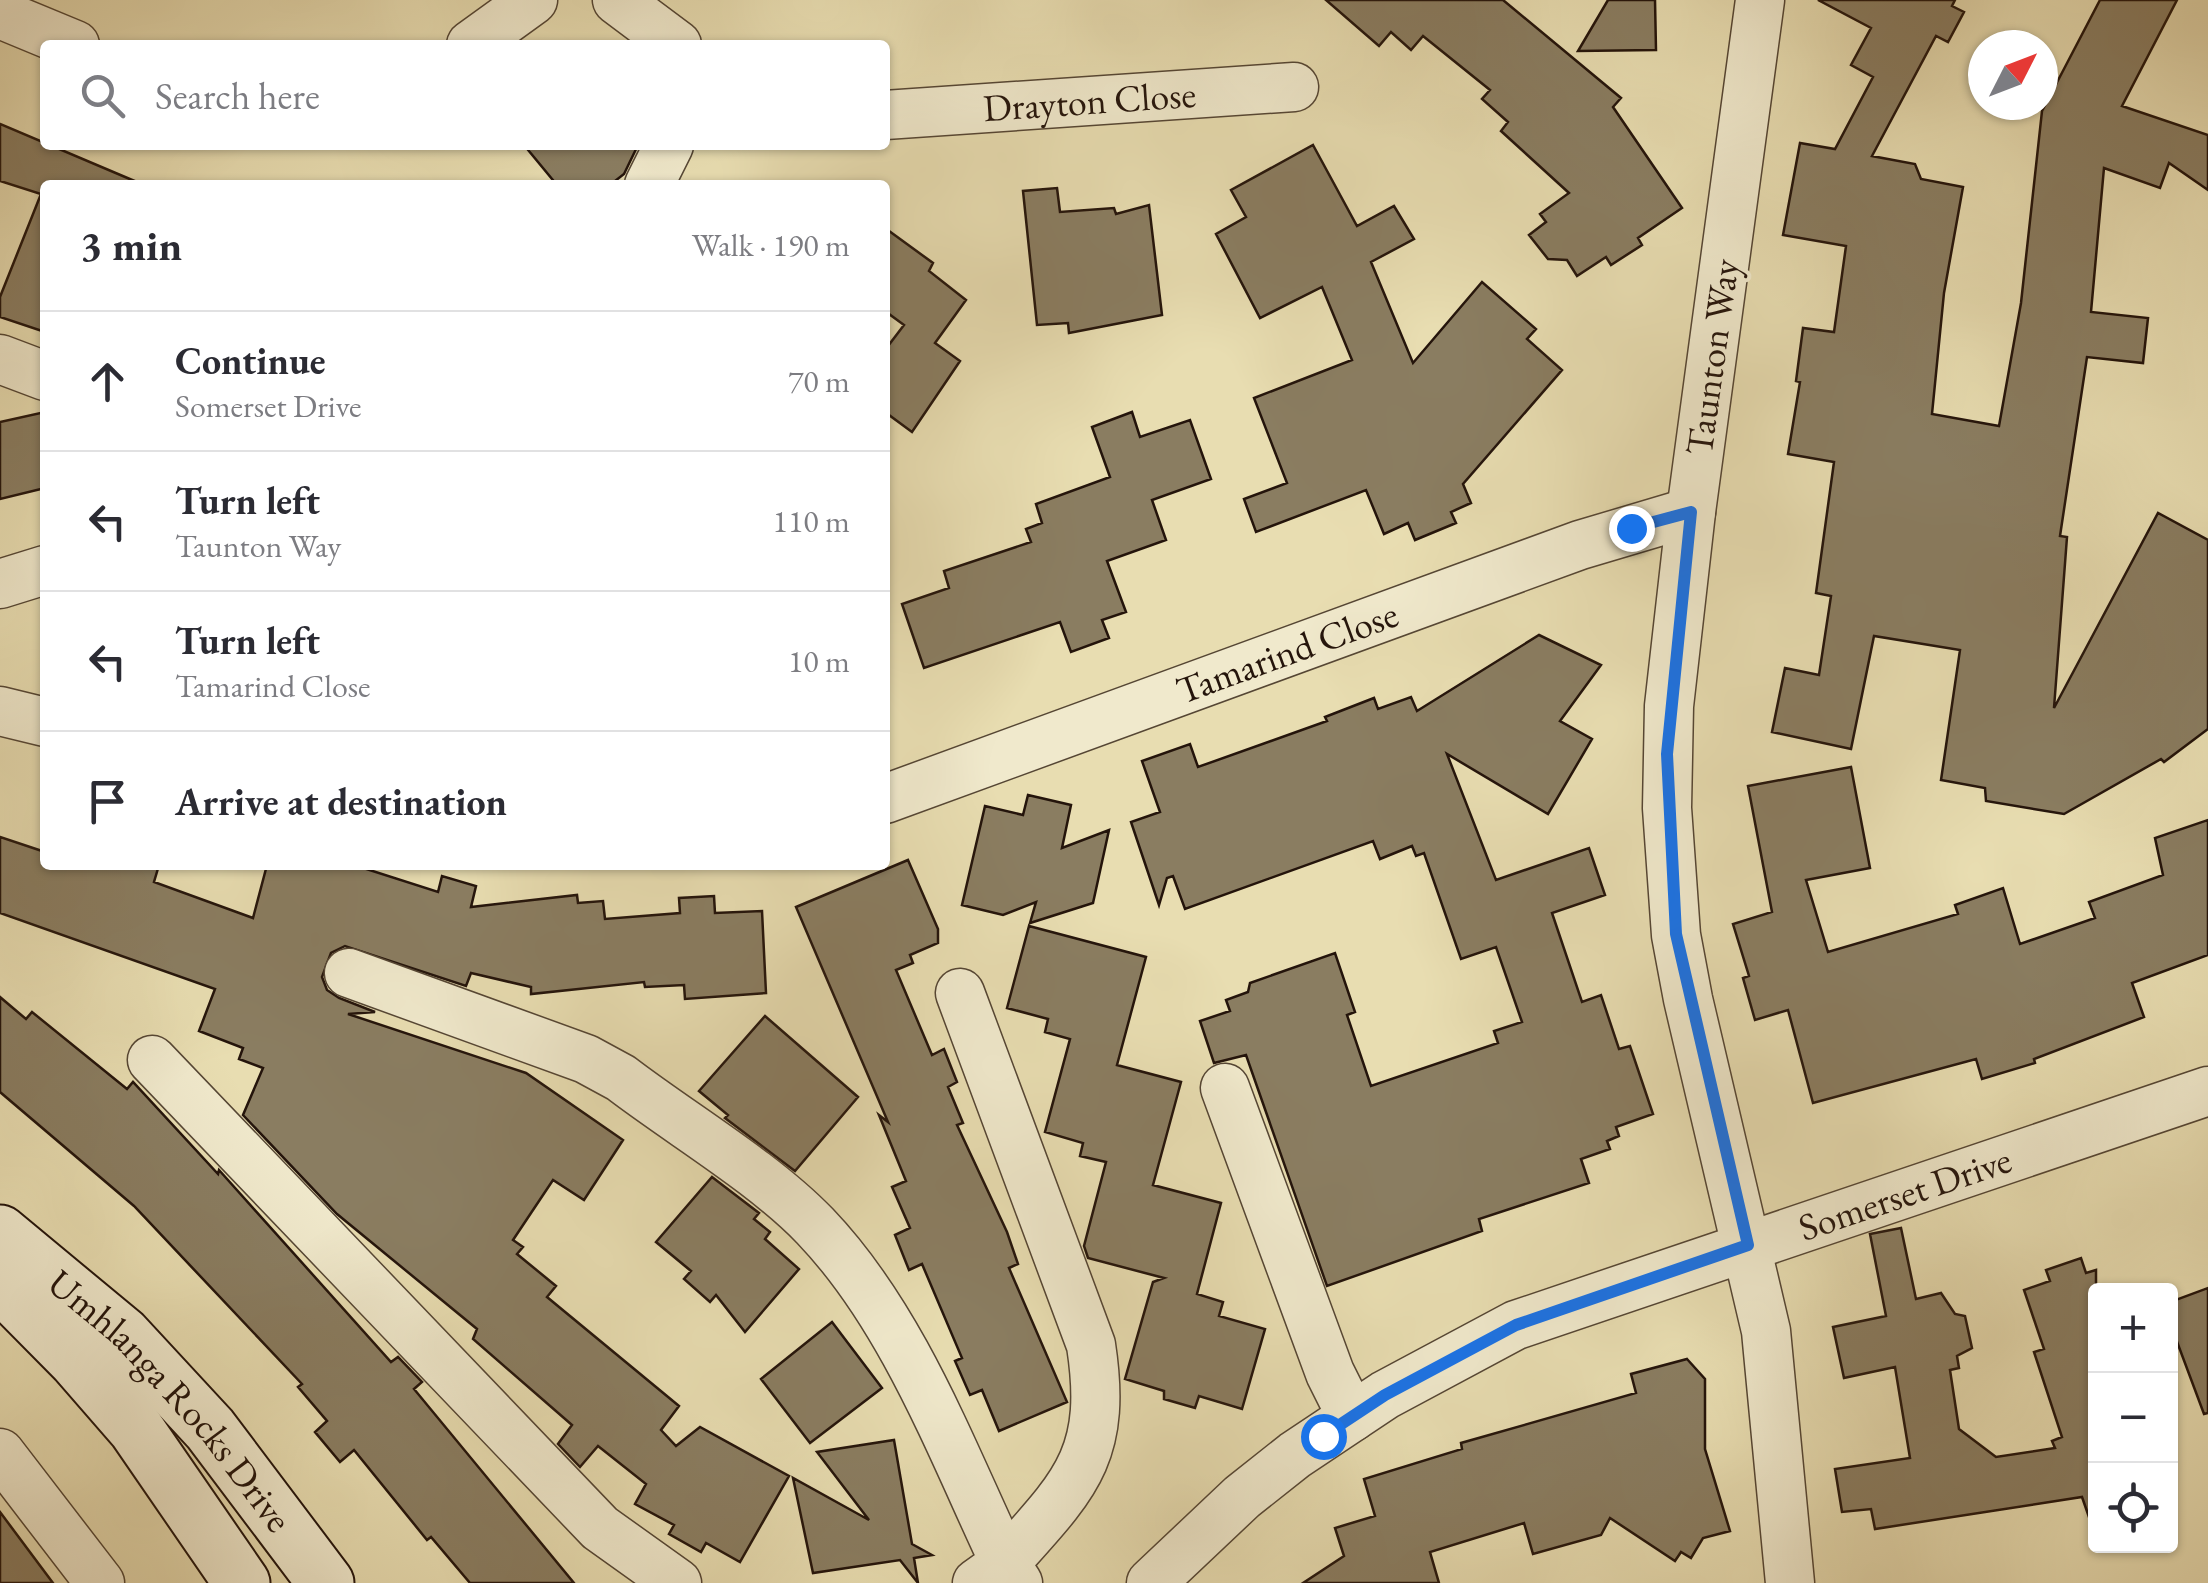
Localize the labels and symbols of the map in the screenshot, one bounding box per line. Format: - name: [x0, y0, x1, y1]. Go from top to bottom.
- north arrow: [1968, 30, 2058, 120]
- street label: Drayton Close: [981, 69, 1198, 132]
- street label: Taunton Way: [1673, 255, 1750, 458]
- route end: [1609, 506, 1655, 552]
- street label: Tamarind Close: [1169, 589, 1404, 715]
- street label: Somerset Drive: [1792, 1134, 2017, 1252]
- street label: Umhlanga Rocks Drive: [38, 1258, 304, 1541]
- route start: [1301, 1414, 1347, 1460]

